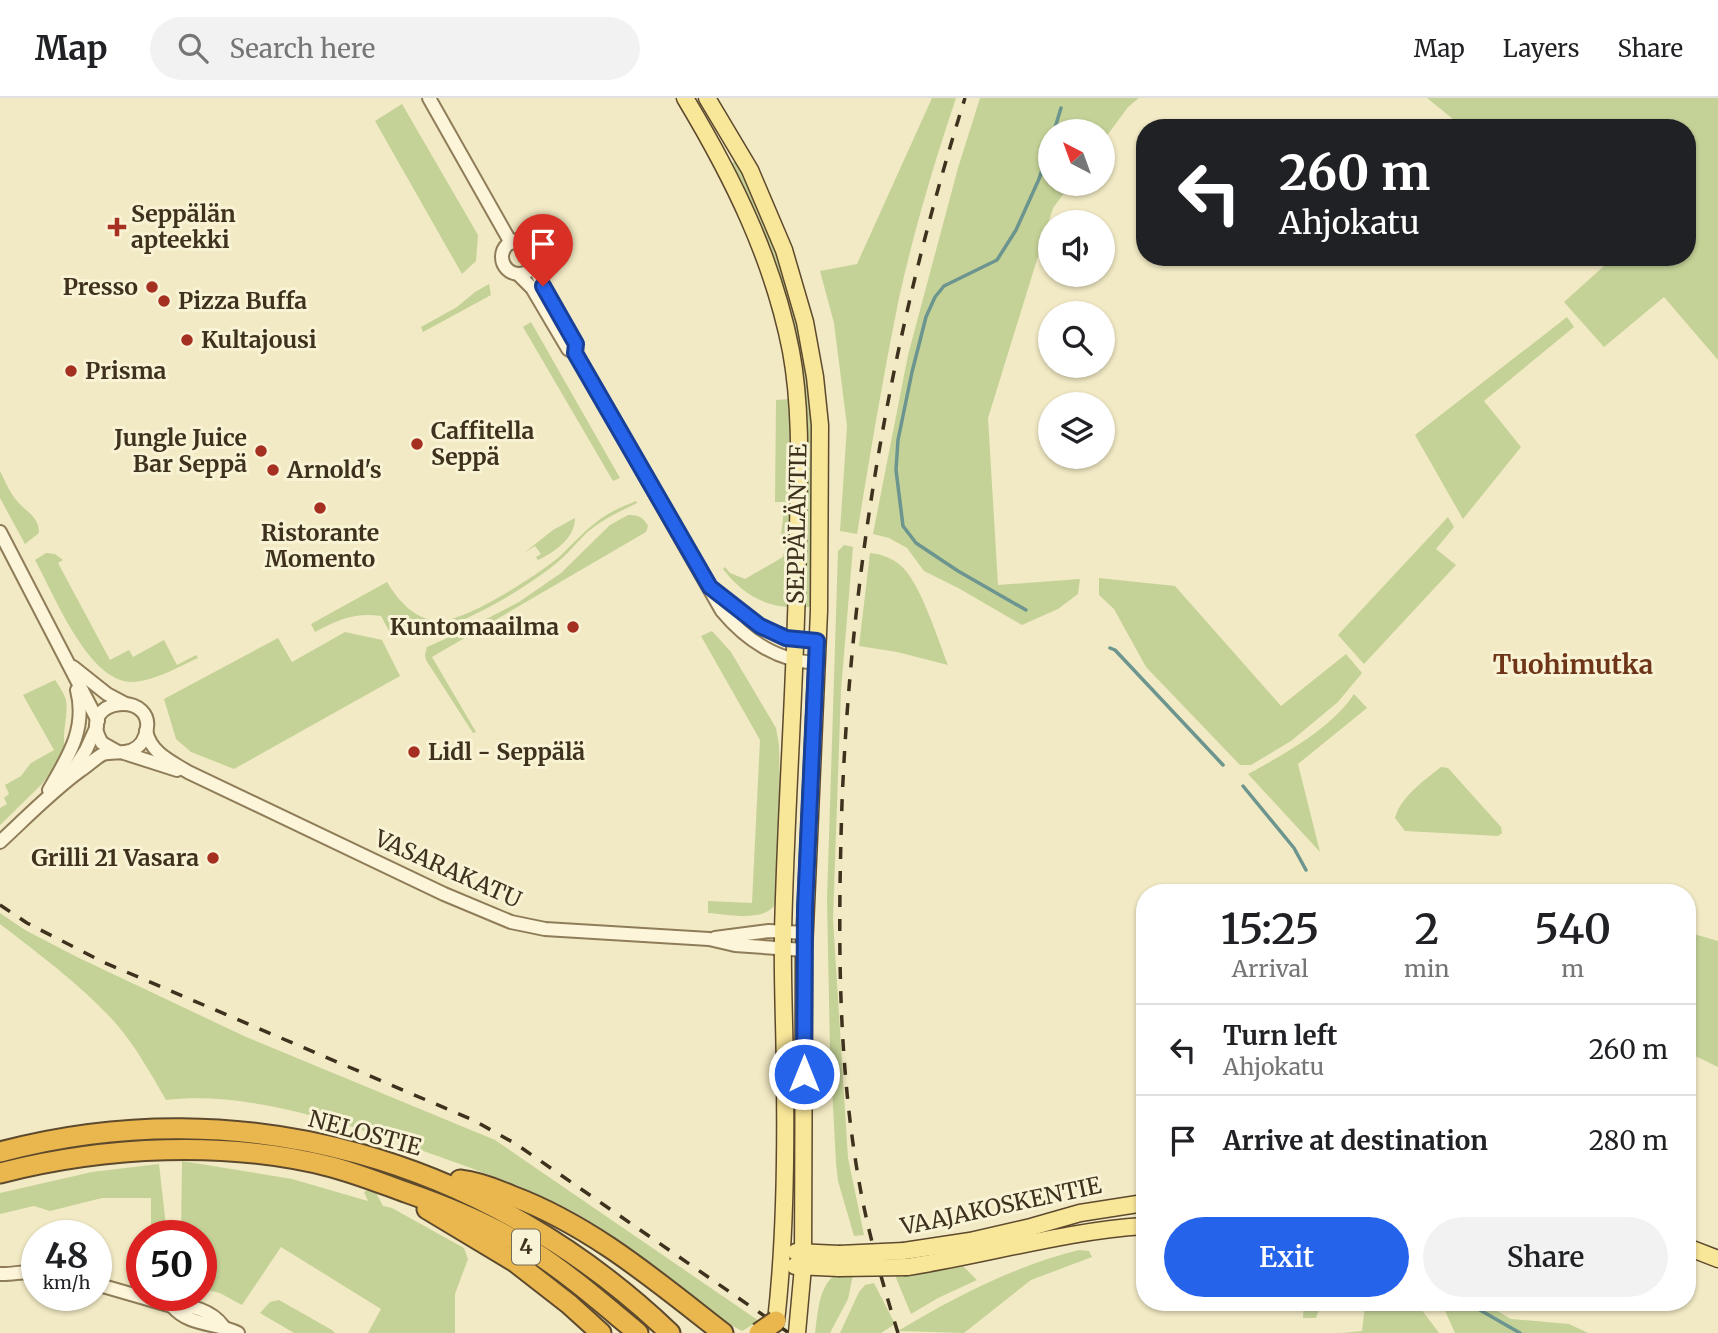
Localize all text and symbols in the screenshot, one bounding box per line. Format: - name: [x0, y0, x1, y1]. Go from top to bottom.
- search box: [150, 17, 640, 80]
- text: Map: [35, 28, 108, 69]
- icon: search: [174, 29, 212, 67]
- text: Search here: [230, 32, 375, 65]
- text: Map: [1414, 33, 1465, 64]
- text: Layers: [1503, 33, 1579, 64]
- text: Share: [1617, 33, 1683, 64]
- north arrow: [1038, 119, 1115, 196]
- map controls: [1038, 119, 1115, 469]
- text: 260 m: [1279, 142, 1430, 203]
- icon: left: [1164, 147, 1255, 238]
- place label: Seppälän apteekki: [131, 199, 236, 254]
- text: Ahjokatu: [1279, 203, 1420, 243]
- button: sound: [1038, 210, 1115, 287]
- pin: [513, 214, 573, 286]
- marker: Seppälän apteekki: [109, 219, 125, 235]
- icon: arrive: [524, 225, 562, 263]
- place label: Presso: [63, 272, 138, 301]
- marker: Presso: [144, 279, 160, 295]
- place label: Pizza Buffa: [178, 286, 307, 315]
- marker: Pizza Buffa: [156, 293, 172, 309]
- button: search: [1038, 301, 1115, 378]
- place label: Kultajousi: [201, 325, 317, 354]
- marker: Kultajousi: [179, 332, 195, 348]
- place label: Prisma: [85, 356, 167, 385]
- marker: Prisma: [63, 363, 79, 379]
- button: layers: [1038, 392, 1115, 469]
- place label: Caffitella Seppä: [431, 416, 534, 471]
- place label: Jungle Juice Bar Seppä: [113, 423, 247, 478]
- marker: Caffitella Seppä: [409, 436, 425, 452]
- marker: Jungle Juice Bar Seppä: [253, 443, 269, 459]
- street label: SEPPÄLÄNTIE: [781, 443, 812, 604]
- place label: Arnold's: [286, 455, 382, 484]
- marker: Arnold's: [265, 462, 281, 478]
- marker: Ristorante Momento: [312, 500, 328, 516]
- place label: Ristorante Momento: [261, 518, 379, 573]
- place label: Kuntomaailma: [390, 612, 559, 641]
- marker: Kuntomaailma: [565, 619, 581, 635]
- district label: Tuohimutka: [1493, 648, 1653, 681]
- place label: Lidl - Seppälä: [428, 737, 585, 766]
- marker: Lidl - Seppälä: [406, 744, 422, 760]
- street label: VASARAKATU: [369, 823, 526, 914]
- place label: Grilli 21 Vasara: [31, 843, 199, 872]
- marker: Grilli 21 Vasara: [205, 850, 221, 866]
- text: 15:25: [1221, 903, 1319, 955]
- text: 2: [1414, 903, 1439, 955]
- text: 540: [1534, 903, 1611, 955]
- text: Arrival: [1232, 954, 1308, 983]
- text: min: [1404, 954, 1450, 983]
- text: m: [1561, 954, 1584, 983]
- text: Turn left: [1223, 1019, 1337, 1052]
- icon: left: [1164, 1031, 1202, 1069]
- text: 260 m: [1589, 1033, 1668, 1066]
- position arrow: [767, 1037, 841, 1111]
- text: Ahjokatu: [1223, 1052, 1324, 1081]
- street label: NELOSTIE: [305, 1104, 425, 1162]
- icon: arrive: [1164, 1122, 1202, 1160]
- text: Arrive at destination: [1223, 1124, 1488, 1157]
- text: 280 m: [1589, 1124, 1668, 1157]
- street label: VAAJAKOSKENTIE: [897, 1170, 1104, 1241]
- button: Exit: [1164, 1217, 1409, 1297]
- button: Share: [1423, 1217, 1668, 1297]
- speed limit sign: 50: [126, 1220, 217, 1311]
- road number: 4: [512, 1230, 540, 1264]
- text: 48: [45, 1234, 88, 1278]
- text: km/h: [43, 1271, 90, 1294]

